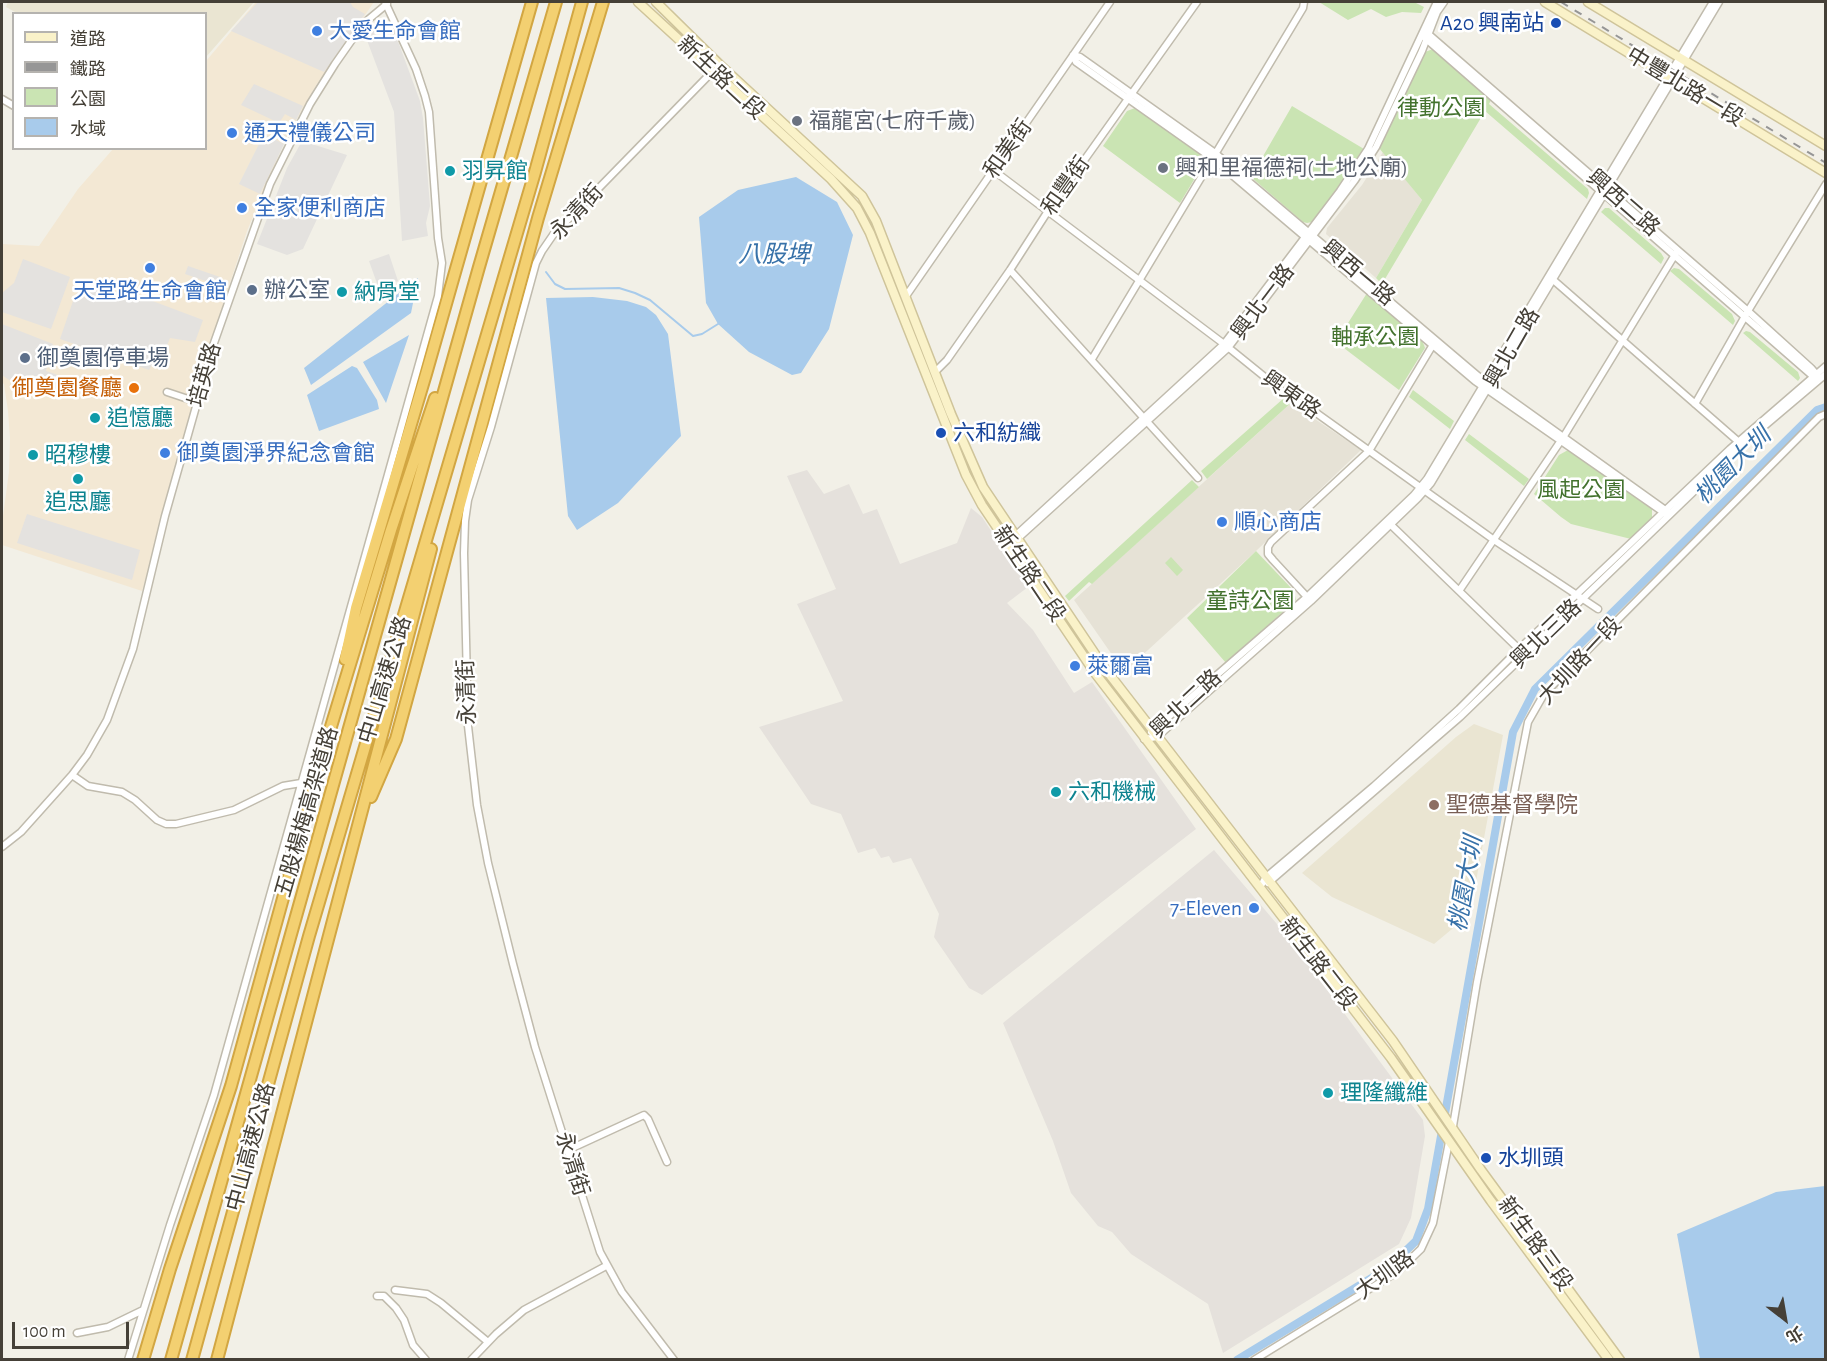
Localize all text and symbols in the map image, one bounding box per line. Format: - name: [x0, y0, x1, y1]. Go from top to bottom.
- place label: A20 興南站: [1440, 10, 1544, 36]
- legend: [12, 12, 207, 150]
- marker: A20 興南站: [1549, 16, 1563, 30]
- place label: 大愛生命會館: [329, 18, 461, 44]
- marker: 大愛生命會館: [310, 24, 324, 38]
- text: 道路: [70, 31, 106, 49]
- street label: 新生路二段: [672, 31, 770, 125]
- street label: 中豐北路一段: [1622, 42, 1748, 132]
- text: 鐵路: [70, 61, 106, 79]
- text: 公園: [70, 91, 106, 109]
- park label: 律動公園: [1397, 95, 1485, 121]
- place label: 福龍宮(七府千歲): [809, 108, 976, 134]
- marker: 福龍宮(七府千歲): [790, 114, 804, 128]
- street label: 和美街: [978, 114, 1038, 184]
- place label: 通天禮儀公司: [244, 120, 376, 146]
- text: 水域: [70, 121, 106, 139]
- marker: 通天禮儀公司: [225, 126, 239, 140]
- street label: 和豐街: [1036, 151, 1096, 221]
- place label: 興和里福德祠(土地公廟): [1175, 155, 1408, 181]
- place label: 羽昇館: [462, 158, 528, 184]
- marker: 興和里福德祠(土地公廟): [1156, 161, 1170, 175]
- marker: 羽昇館: [443, 164, 457, 178]
- street label: 興西二路: [1581, 164, 1665, 242]
- street label: 永清街: [545, 179, 609, 245]
- place label: 全家便利商店: [254, 195, 386, 221]
- marker: 全家便利商店: [235, 201, 249, 215]
- street label: 興西一路: [1316, 235, 1400, 311]
- water label: 八股埤: [738, 241, 810, 269]
- street label: 興北一路: [1226, 259, 1300, 345]
- marker: 天堂路生命會館: [143, 261, 157, 275]
- place label: 辦公室: [264, 277, 330, 303]
- place label: 天堂路生命會館: [73, 278, 227, 304]
- place label: 納骨堂: [354, 279, 420, 305]
- marker: 辦公室: [245, 283, 259, 297]
- marker: 納骨堂: [335, 285, 349, 299]
- street label: 興北二路: [1479, 303, 1545, 393]
- park label: 軸承公園: [1331, 324, 1419, 350]
- street label: 培英路: [183, 340, 227, 410]
- place label: 御奠園停車場: [37, 345, 169, 371]
- marker: 御奠園停車場: [18, 351, 32, 365]
- street label: 興東路: [1256, 365, 1326, 425]
- place label: 御奠園餐廳: [12, 375, 122, 401]
- marker: 御奠園餐廳: [127, 381, 141, 395]
- place label: 追憶廳: [107, 405, 173, 431]
- marker: 追憶廳: [88, 411, 102, 425]
- place label: 六和紡織: [953, 420, 1041, 446]
- water label: 桃園大圳: [1689, 422, 1777, 510]
- marker: 六和紡織: [934, 426, 948, 440]
- place label: 御奠園淨界紀念會館: [177, 440, 375, 466]
- place label: 昭穆樓: [45, 442, 111, 468]
- marker: 御奠園淨界紀念會館: [158, 446, 172, 460]
- marker: 昭穆樓: [26, 448, 40, 462]
- marker: 追思廳: [71, 472, 85, 486]
- park label: 風起公園: [1537, 477, 1625, 503]
- place label: 追思廳: [45, 489, 111, 515]
- place label: 順心商店: [1234, 509, 1322, 535]
- marker: 順心商店: [1215, 515, 1229, 529]
- street label: 新生路二段: [987, 521, 1071, 627]
- park label: 童詩公園: [1206, 588, 1294, 614]
- street label: 興北三路: [1505, 594, 1587, 674]
- street label: 大圳路一段: [1533, 612, 1627, 710]
- street label: 中山高速公路: [353, 613, 417, 747]
- place label: 萊爾富: [1087, 653, 1153, 679]
- street label: 永清街: [453, 659, 481, 725]
- marker: 萊爾富: [1068, 659, 1082, 673]
- street label: 興北二路: [1145, 664, 1227, 744]
- street label: 五股楊梅高架道路: [270, 724, 344, 900]
- place label: 六和機械: [1068, 779, 1156, 805]
- marker: 六和機械: [1049, 785, 1063, 799]
- place label: 聖德基督學院: [1446, 792, 1578, 818]
- marker: 聖德基督學院: [1427, 798, 1441, 812]
- water label: 桃園大圳: [1443, 834, 1489, 934]
- place label: 7-Eleven: [1170, 895, 1242, 921]
- marker: 7-Eleven: [1247, 901, 1261, 915]
- street label: 新生路二段: [1274, 913, 1362, 1015]
- street label: 中山高速公路: [221, 1080, 281, 1214]
- place label: 理隆纖維: [1340, 1080, 1428, 1106]
- marker: 理隆纖維: [1321, 1086, 1335, 1100]
- street label: 永清街: [550, 1129, 594, 1199]
- place label: 水圳頭: [1498, 1145, 1564, 1171]
- marker: 水圳頭: [1479, 1151, 1493, 1165]
- street label: 新生路三段: [1492, 1192, 1578, 1296]
- street label: 大圳路: [1351, 1245, 1419, 1305]
- north arrow: [1755, 1289, 1815, 1349]
- scale bar: [15, 1310, 132, 1348]
- text: 100 m: [23, 1323, 66, 1341]
- text: 北: [1783, 1323, 1805, 1345]

